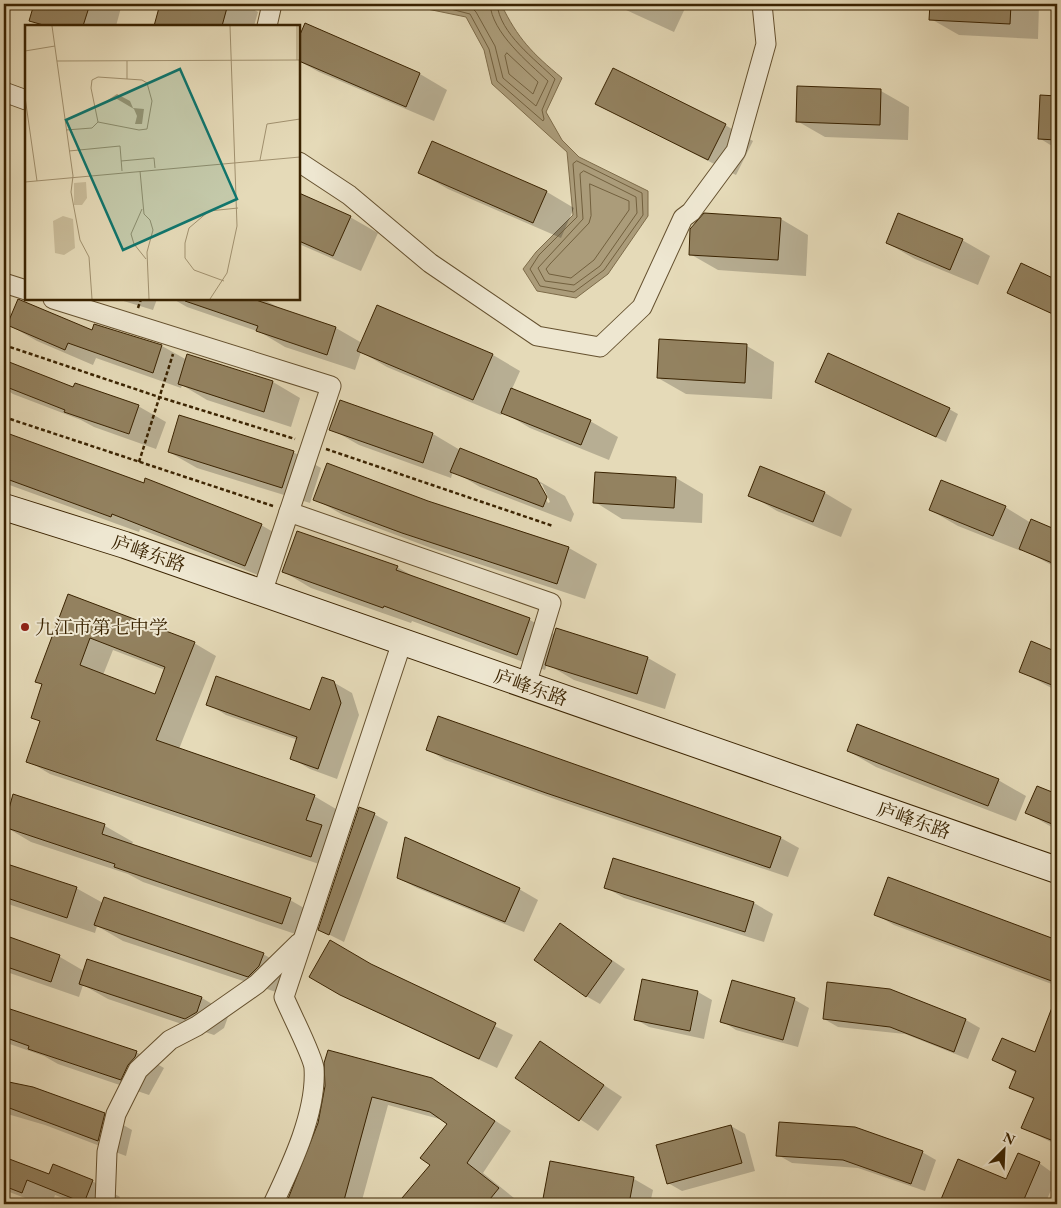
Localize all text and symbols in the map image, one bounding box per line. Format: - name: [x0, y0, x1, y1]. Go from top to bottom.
- inset map: [25, 25, 300, 300]
- street label: 庐峰东路: [109, 529, 189, 578]
- place label: 九江市第七中学: [35, 615, 168, 640]
- marker: 九江市第七中学: [19, 621, 31, 633]
- street label: 庐峰东路: [491, 663, 571, 712]
- street label: 庐峰东路: [874, 796, 954, 845]
- north arrow: [978, 1126, 1028, 1176]
- text: N: [1000, 1128, 1019, 1149]

